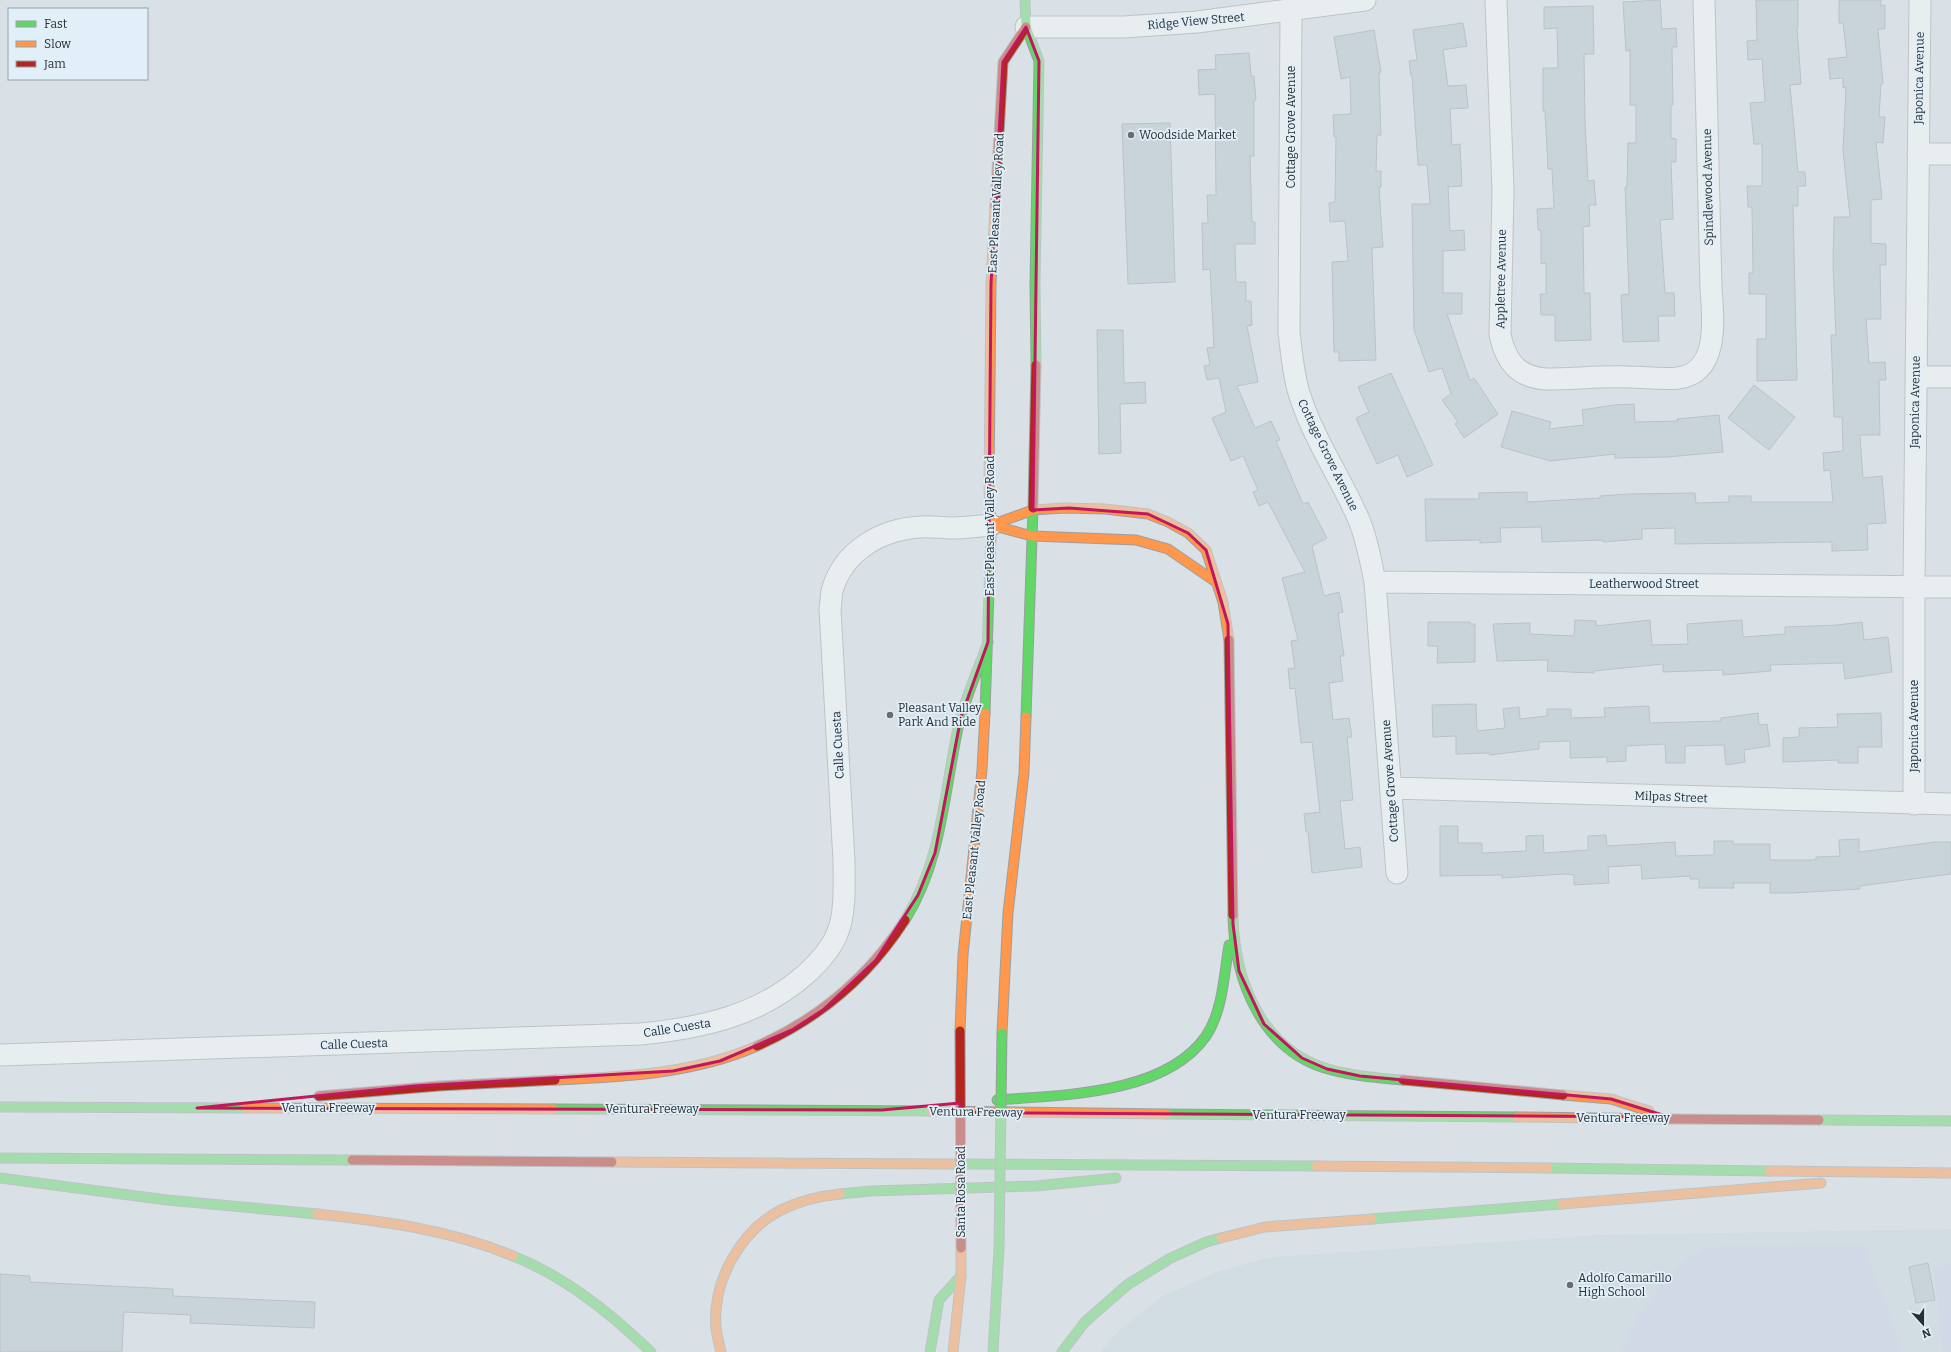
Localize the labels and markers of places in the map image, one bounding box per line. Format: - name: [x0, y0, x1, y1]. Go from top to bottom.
- place label: Woodside Market: [1139, 128, 1237, 142]
- marker: Woodside Market: [1126, 130, 1136, 140]
- place label: Pleasant Valley Park And Ride: [898, 701, 982, 729]
- marker: Pleasant Valley Park And Ride: [885, 710, 895, 720]
- place label: Adolfo Camarillo High School: [1578, 1271, 1672, 1299]
- marker: Adolfo Camarillo High School: [1565, 1280, 1575, 1290]

